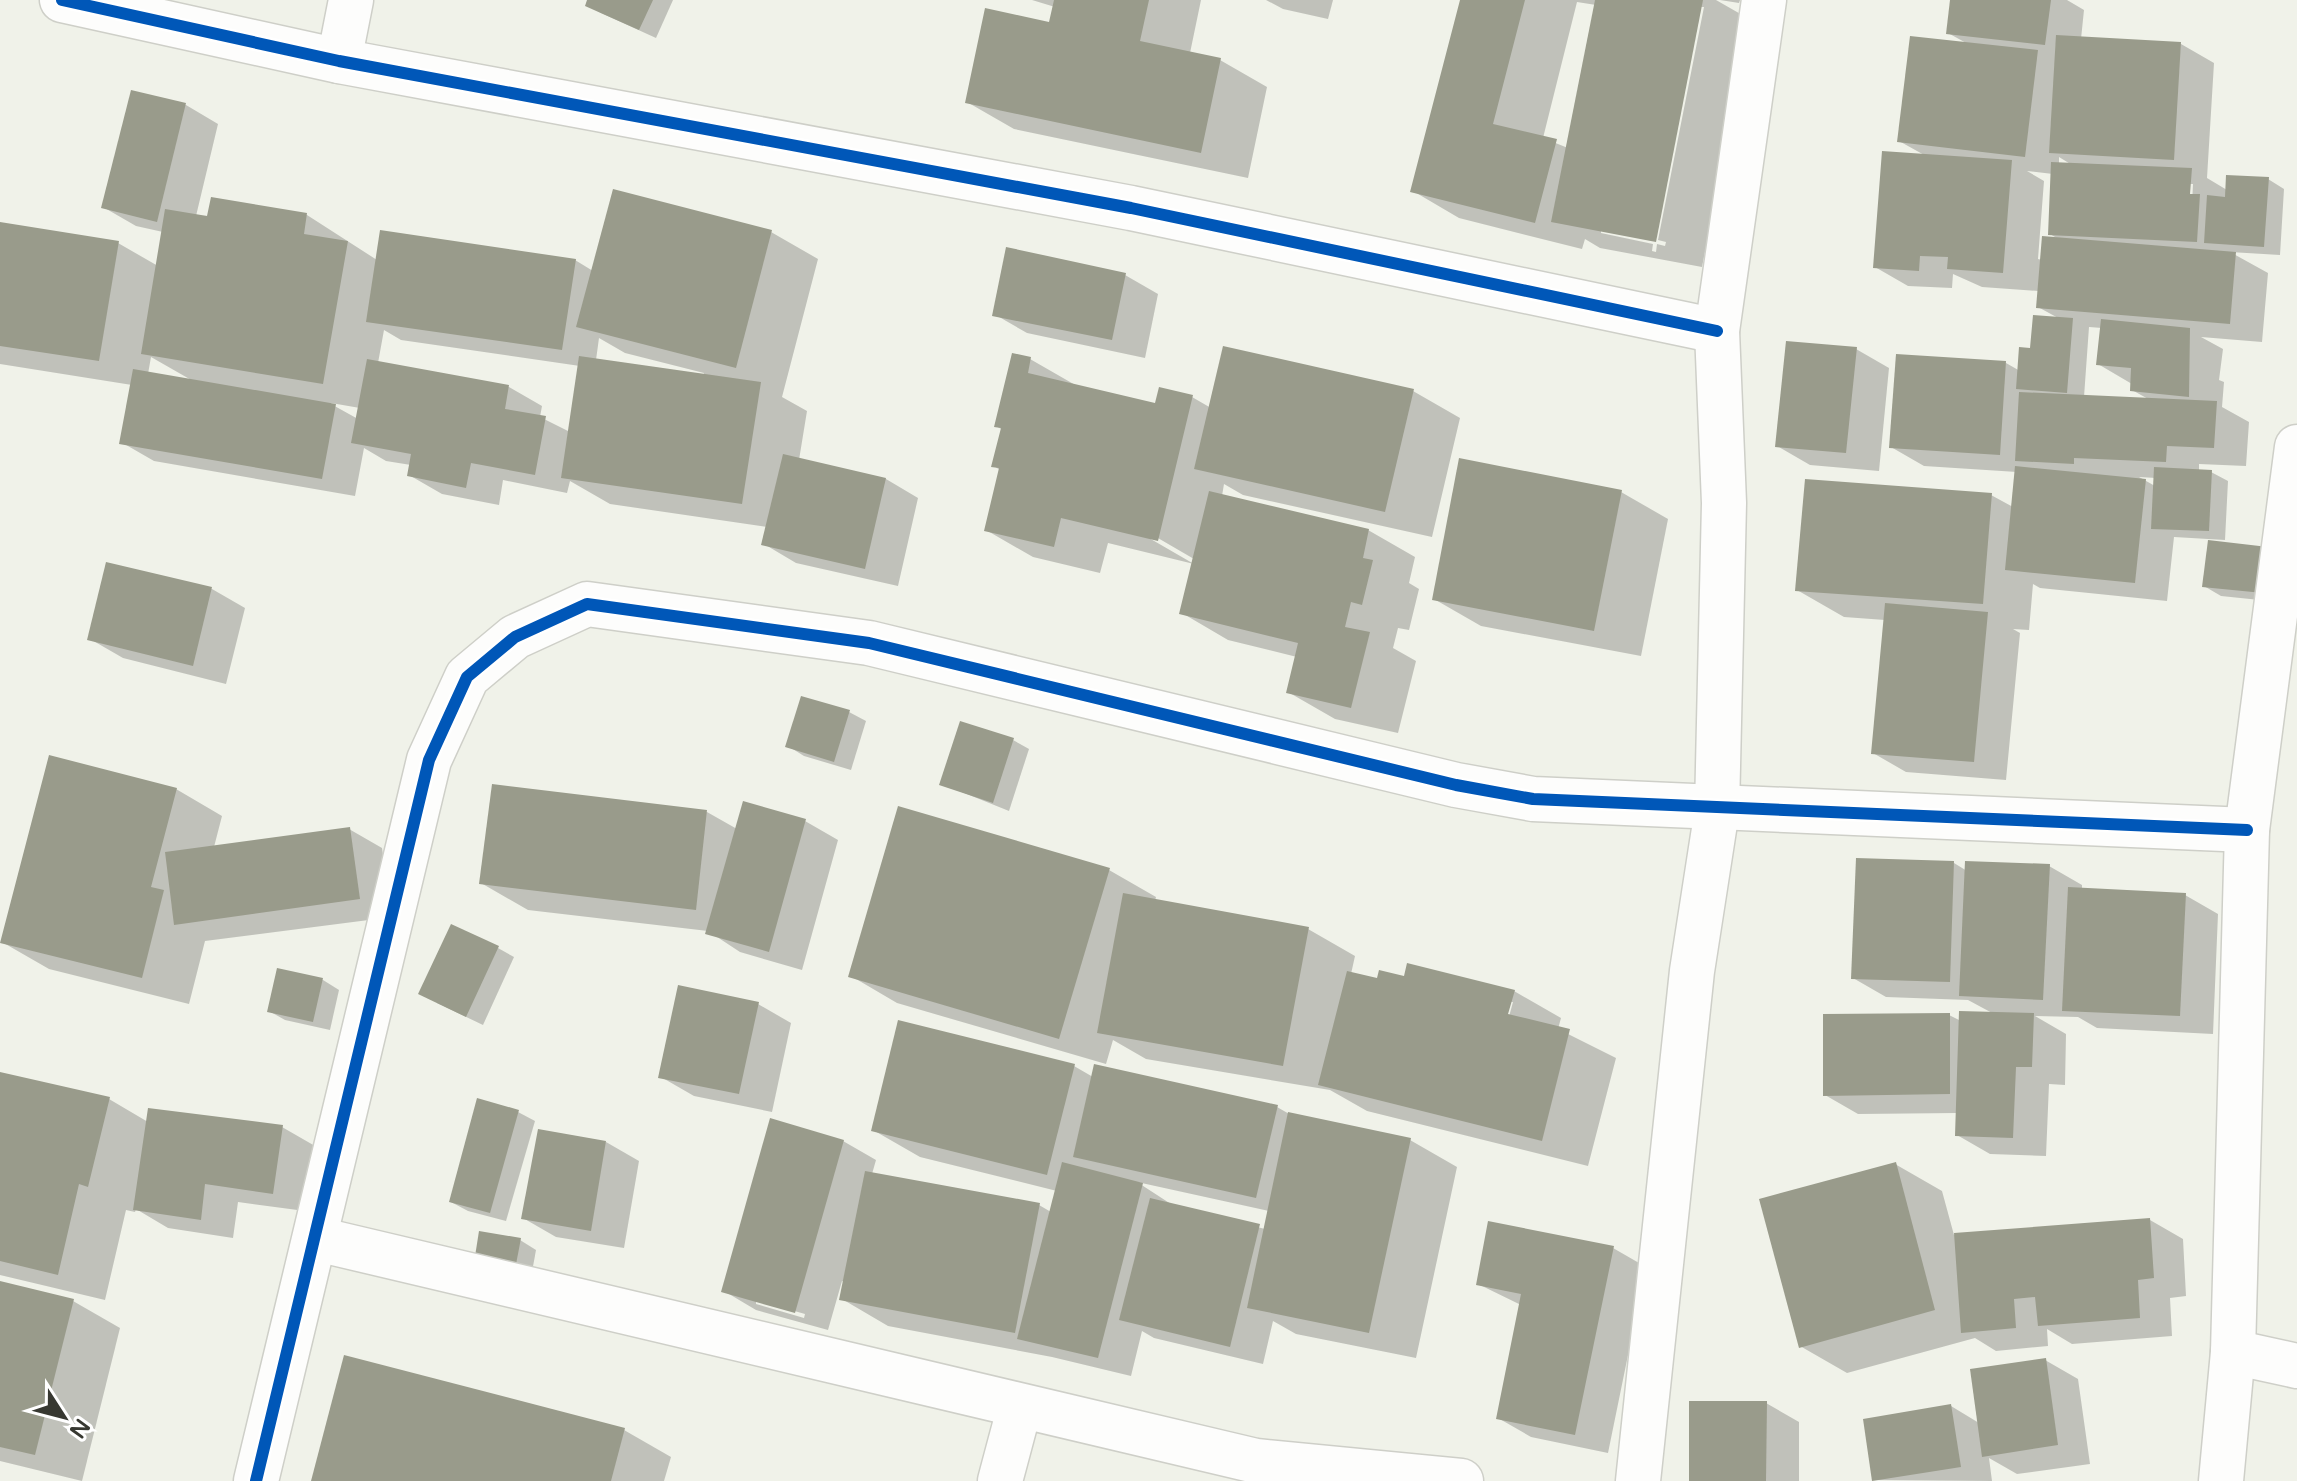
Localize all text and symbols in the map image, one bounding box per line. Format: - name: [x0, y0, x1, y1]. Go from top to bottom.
- north arrow: [24, 1377, 104, 1457]
- text: N: [64, 1413, 95, 1443]

